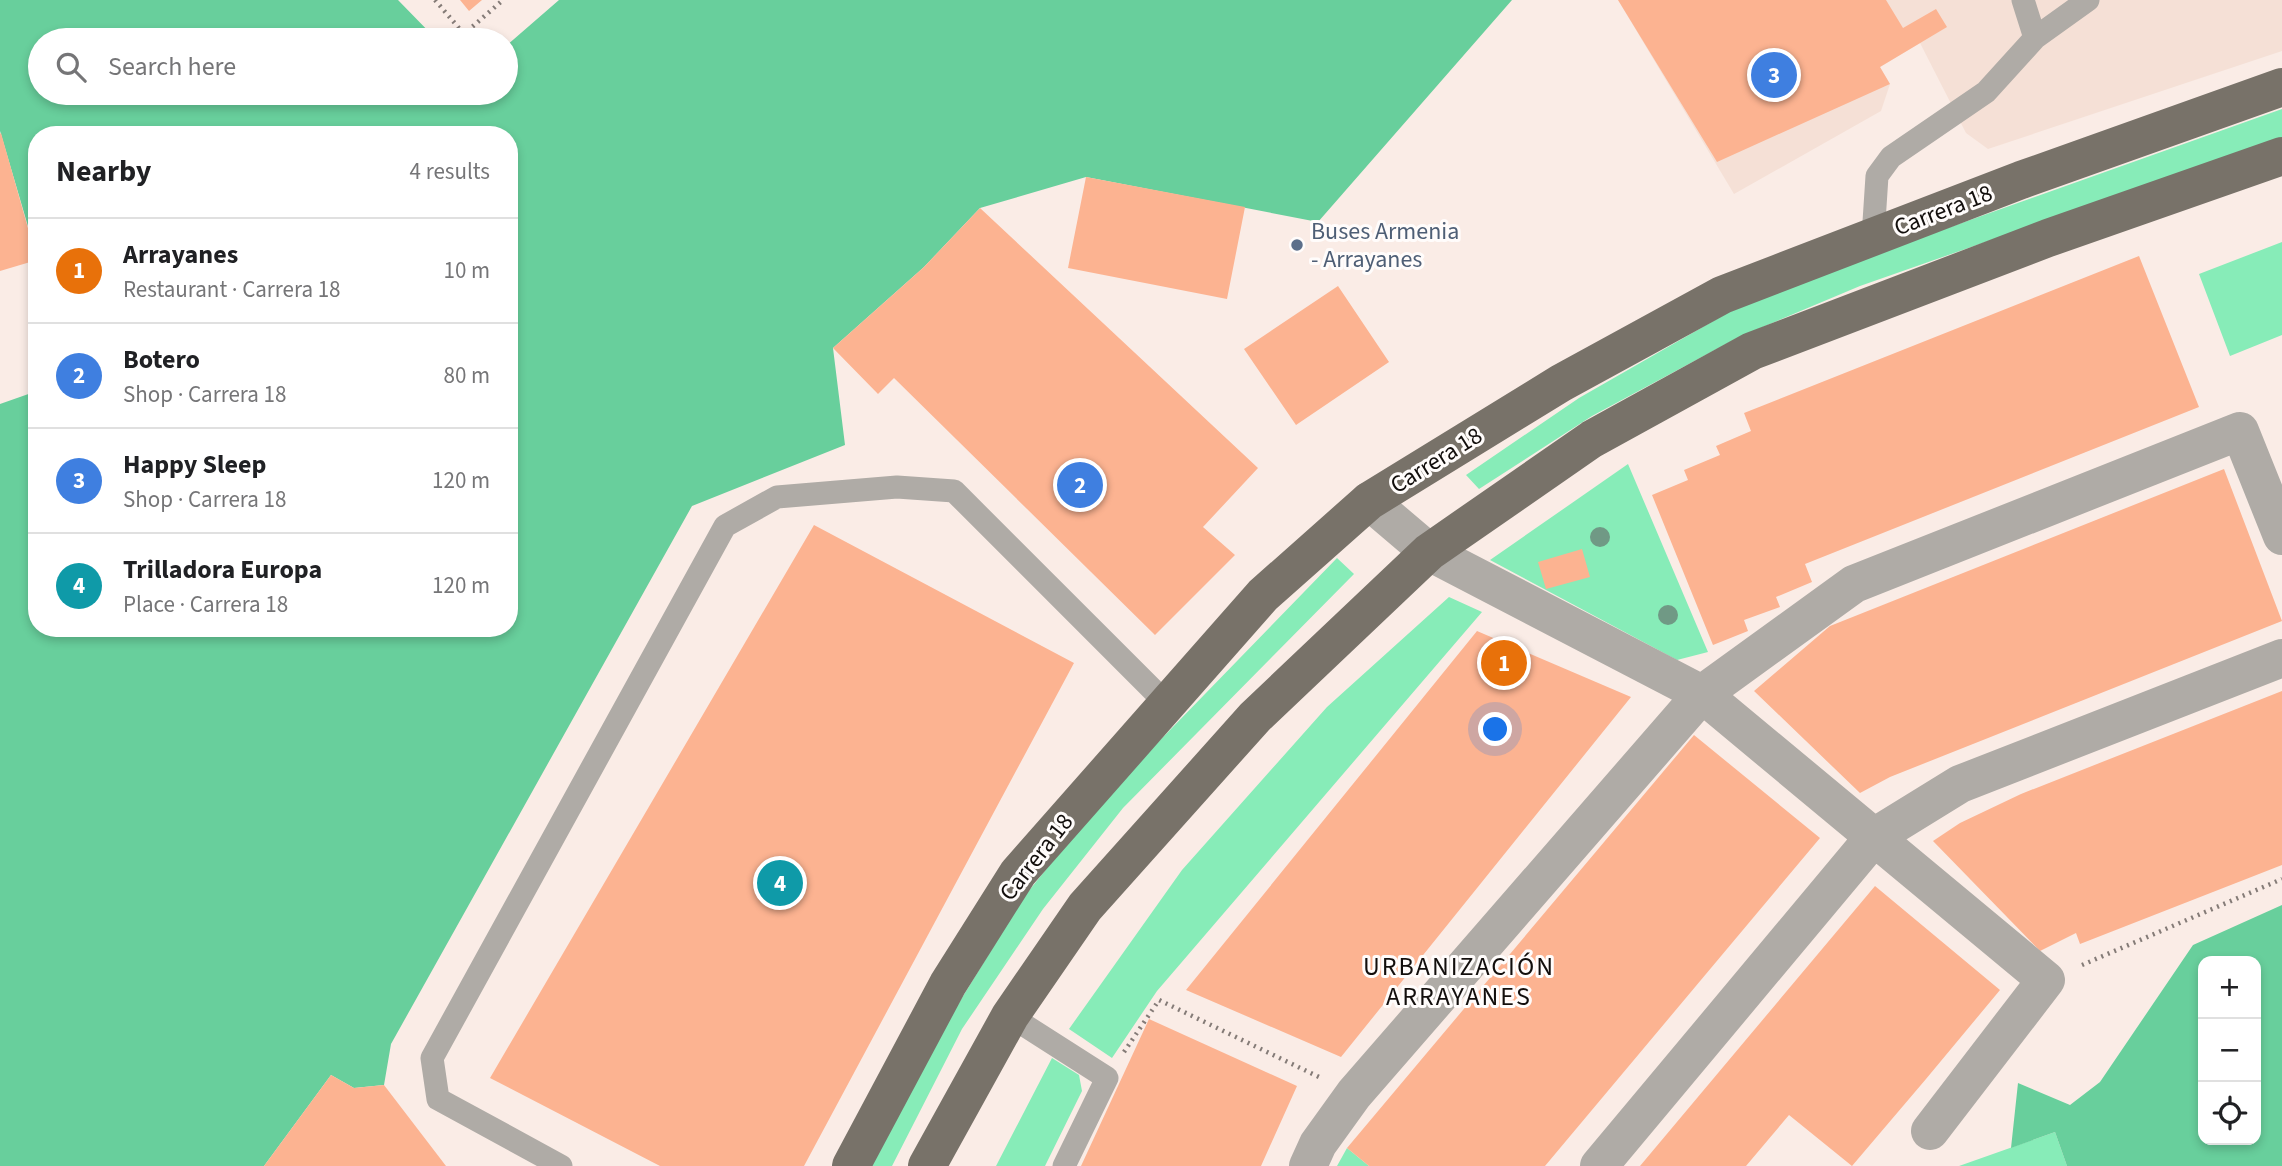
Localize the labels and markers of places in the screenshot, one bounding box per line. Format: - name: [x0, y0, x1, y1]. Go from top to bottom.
- pin: 3: [1751, 49, 1797, 101]
- place label: Buses Armenia - Arrayanes: [1311, 214, 1459, 277]
- marker: Buses Armenia - Arrayanes: [1289, 237, 1305, 253]
- pin: 2: [1057, 459, 1103, 511]
- pin: 1: [1481, 637, 1527, 689]
- pin: 4: [757, 857, 803, 909]

